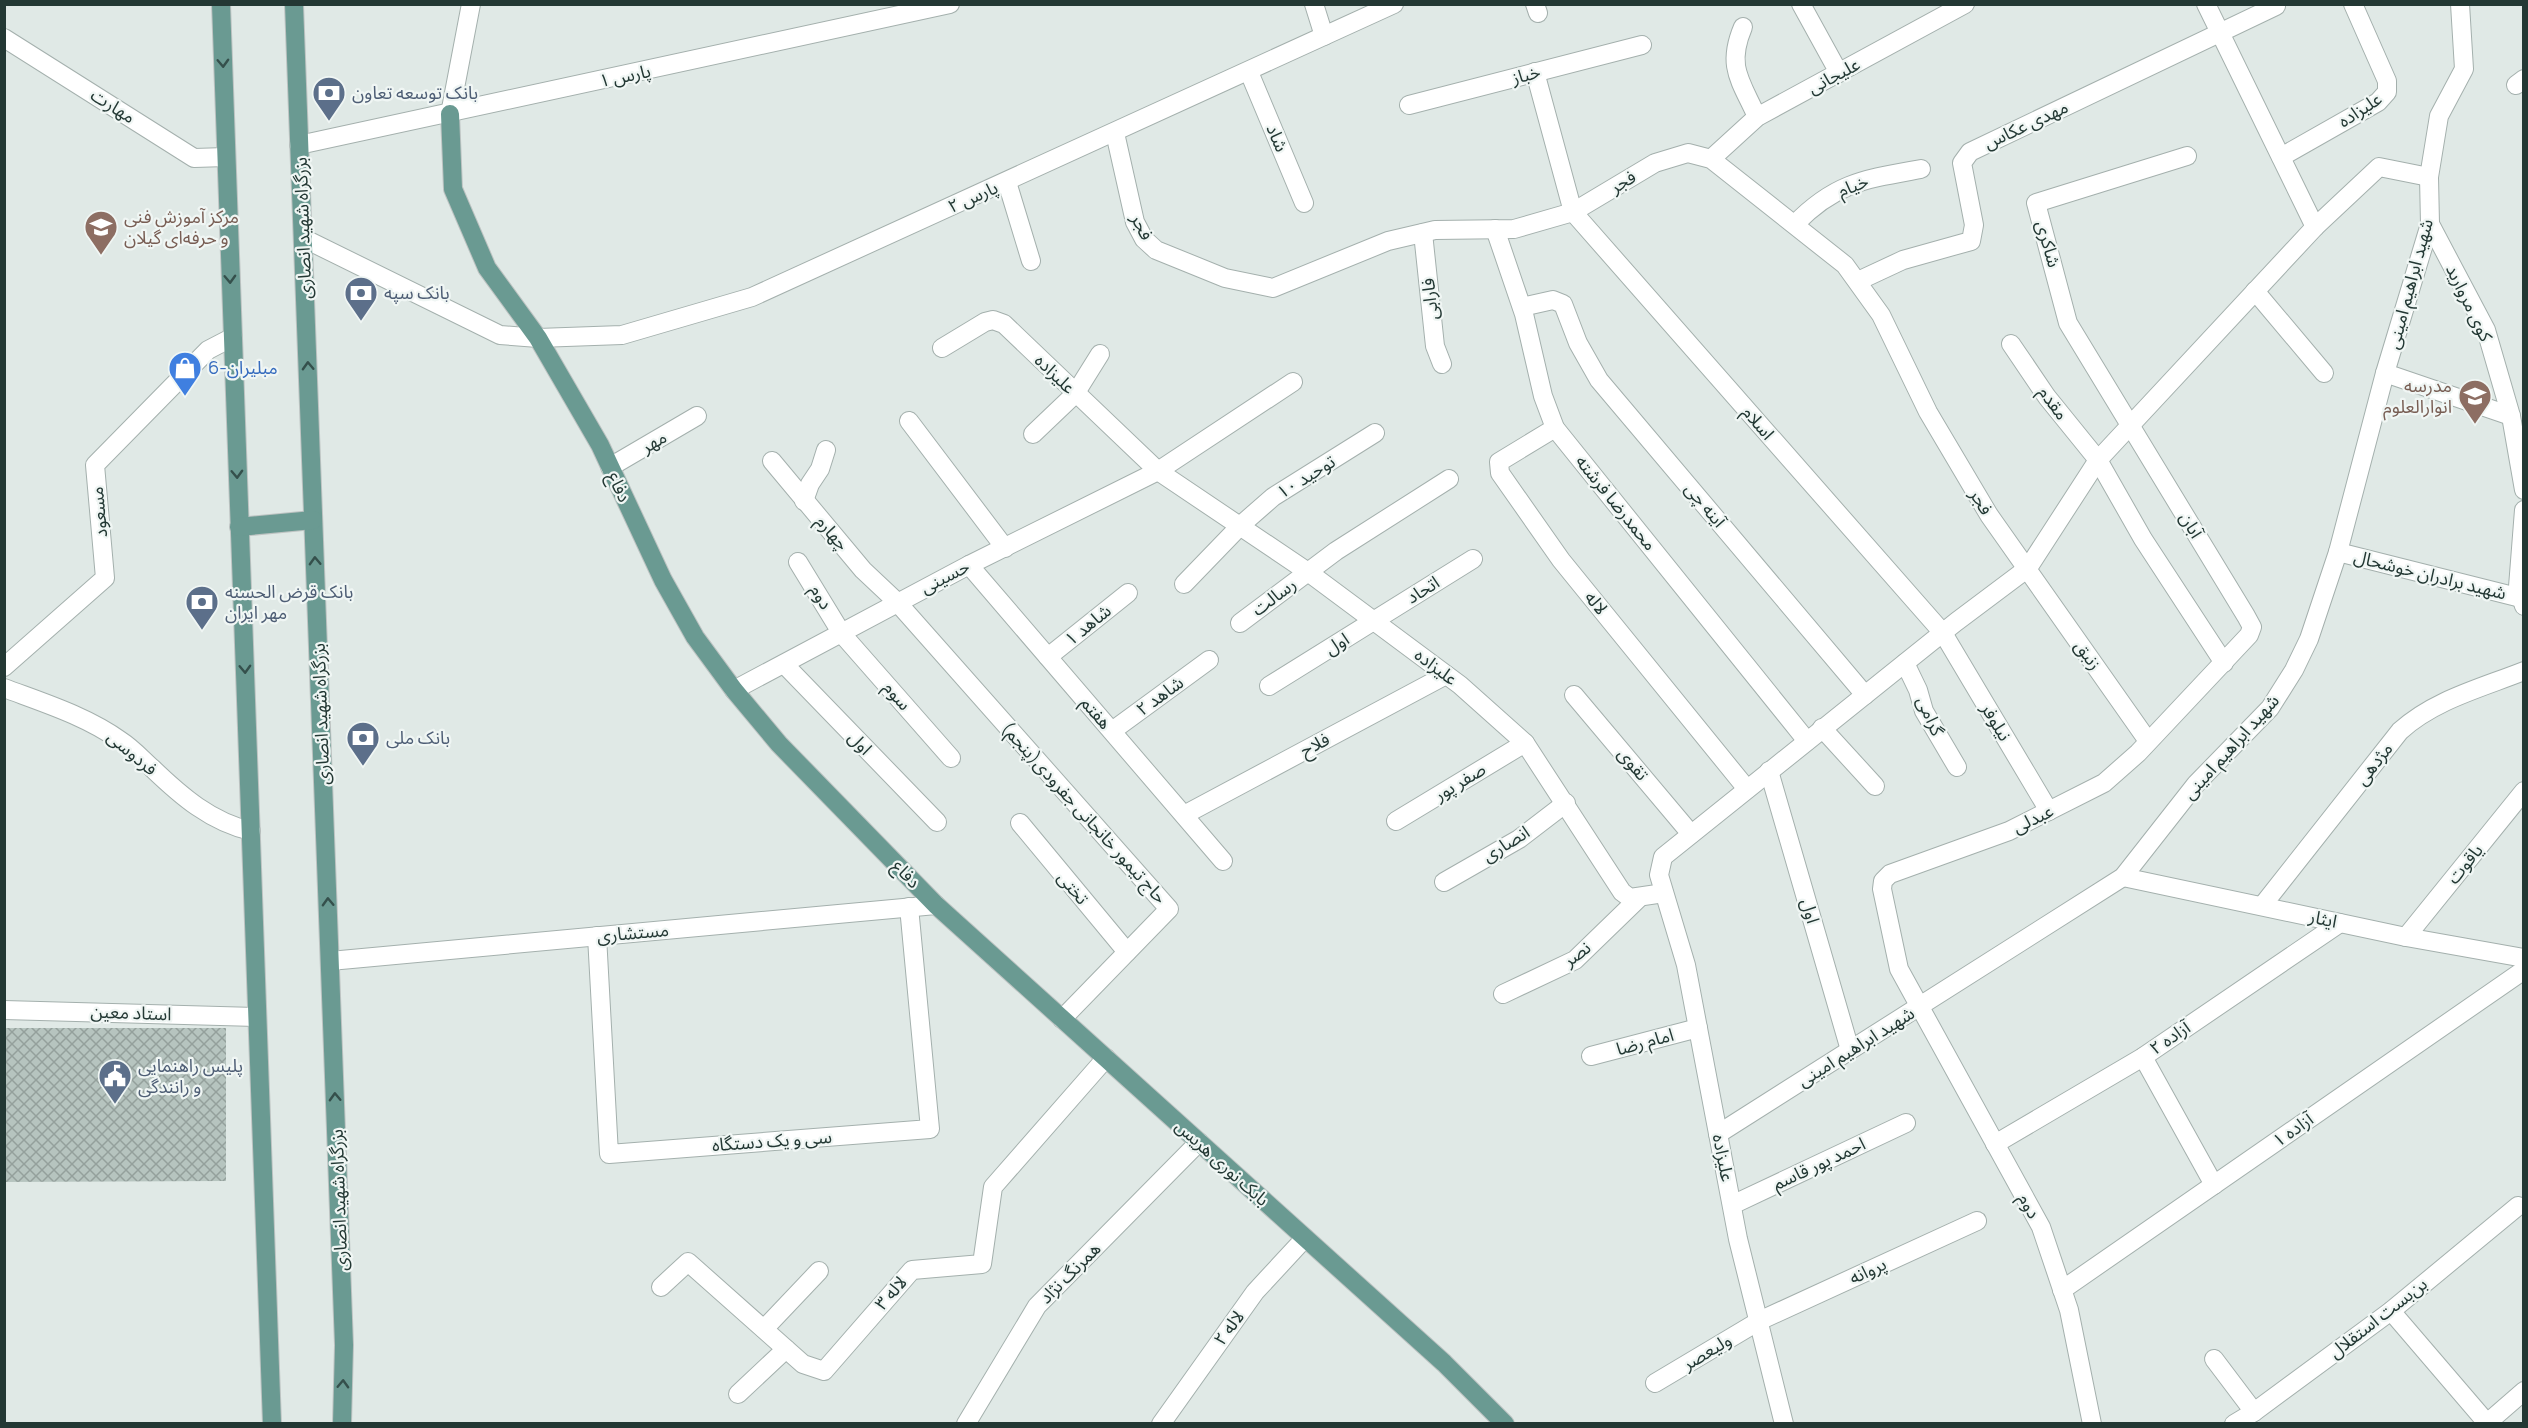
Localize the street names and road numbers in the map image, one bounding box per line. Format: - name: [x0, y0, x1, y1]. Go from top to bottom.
- street label: علیجانی: [1803, 51, 1864, 99]
- street label: پارس ۱: [597, 58, 653, 92]
- street label: خباز: [1508, 59, 1543, 90]
- street label: مهارت: [87, 82, 140, 128]
- street label: علیزاده: [2333, 86, 2386, 132]
- street label: مهدی عکاس: [1979, 94, 2072, 154]
- street label: شاد: [1261, 120, 1294, 155]
- street label: بزرگراه شهید انصاری: [288, 157, 316, 299]
- street label: فجر: [1604, 164, 1640, 199]
- street label: خیام: [1834, 168, 1873, 205]
- street label: پارس ۲: [944, 174, 1001, 218]
- street label: فجر: [1126, 208, 1160, 244]
- street label: شهید ابراهیم امینی: [2380, 216, 2440, 352]
- street label: شاکری: [2031, 218, 2067, 270]
- street label: کوی مروارید: [2441, 260, 2499, 346]
- street label: فارابی: [1415, 277, 1443, 321]
- street label: علیزاده: [1030, 348, 1081, 399]
- street label: مقدم: [2031, 381, 2074, 426]
- street label: اسلام: [1735, 400, 1780, 446]
- street label: مهر: [635, 424, 671, 458]
- street label: توحید ۱۰: [1272, 449, 1339, 504]
- street label: محمدرضا فرشته: [1571, 450, 1663, 555]
- street label: دفاع: [600, 467, 637, 507]
- street label: آینه چی: [1680, 477, 1732, 533]
- street label: فجر: [1964, 483, 1999, 519]
- street label: مسعود: [84, 486, 112, 539]
- street label: آبان: [2175, 507, 2209, 543]
- street label: چهارم: [808, 510, 855, 557]
- street label: شهید برادران خوشحال: [2352, 543, 2509, 605]
- street label: حسینی: [916, 554, 973, 599]
- street label: اتحاد: [1401, 570, 1444, 609]
- street label: رسالت: [1246, 572, 1300, 621]
- street label: دوم: [802, 579, 839, 615]
- street label: لاله: [1580, 586, 1614, 619]
- street label: شاهد ۱: [1059, 598, 1116, 650]
- street label: اول: [1320, 626, 1353, 660]
- street label: زنبق: [2070, 635, 2108, 674]
- street label: علیزاده: [1410, 642, 1463, 690]
- street label: بزرگراه شهید انصاری: [306, 643, 334, 785]
- street label: شاهد ۲: [1131, 670, 1188, 721]
- street label: سوم: [876, 676, 917, 717]
- street label: شهید ابراهیم امینی: [2177, 689, 2285, 805]
- street label: هفتم: [1074, 691, 1118, 735]
- street label: گرامی: [1912, 692, 1950, 740]
- street label: نیلوفر: [1976, 697, 2018, 745]
- street label: حاج تیمور خانجانی جفرودی(پنجم): [995, 716, 1173, 910]
- street label: فردوسی: [102, 724, 163, 780]
- street label: اول: [843, 725, 878, 760]
- street label: فلاح: [1296, 726, 1334, 764]
- street label: مژدهی: [2349, 737, 2398, 790]
- street label: تقوی: [1613, 742, 1655, 785]
- street label: صفر پور: [1428, 756, 1490, 807]
- street label: عبدلی: [2008, 798, 2057, 838]
- street label: انصاری: [1477, 819, 1534, 867]
- street label: یاقوت: [2441, 838, 2488, 888]
- street label: دفاع: [885, 854, 926, 895]
- street label: تختی: [1053, 866, 1095, 909]
- street label: اول: [1796, 895, 1826, 926]
- street label: ایثار: [2306, 903, 2340, 933]
- street label: مستشاری: [596, 917, 670, 947]
- street label: نصر: [1557, 935, 1595, 972]
- street label: استاد معین: [90, 999, 172, 1025]
- street label: شهید ابراهیم امینی: [1792, 1001, 1920, 1093]
- street label: آزاده ۲: [2144, 1014, 2195, 1060]
- street label: امام رضا: [1613, 1022, 1677, 1063]
- street label: آزاده ۱: [2267, 1106, 2318, 1152]
- street label: بابک نوری هریس: [1171, 1114, 1275, 1211]
- street label: سی و یک دستگاه: [711, 1124, 833, 1156]
- street label: بزرگراه شهید انصاری: [324, 1129, 352, 1271]
- street label: احمد پور قاسم: [1768, 1131, 1870, 1197]
- street label: علیزاده: [1708, 1132, 1740, 1184]
- street label: دوم: [2011, 1189, 2047, 1224]
- street label: همرنگ نژاد: [1033, 1236, 1105, 1308]
- street label: پروانه: [1845, 1251, 1890, 1289]
- street label: لاله ۳: [869, 1270, 912, 1314]
- street label: بن‌بست استقلال: [2323, 1271, 2432, 1363]
- street label: لاله ۲: [1207, 1305, 1249, 1350]
- street label: ولیعصر: [1677, 1327, 1735, 1376]

